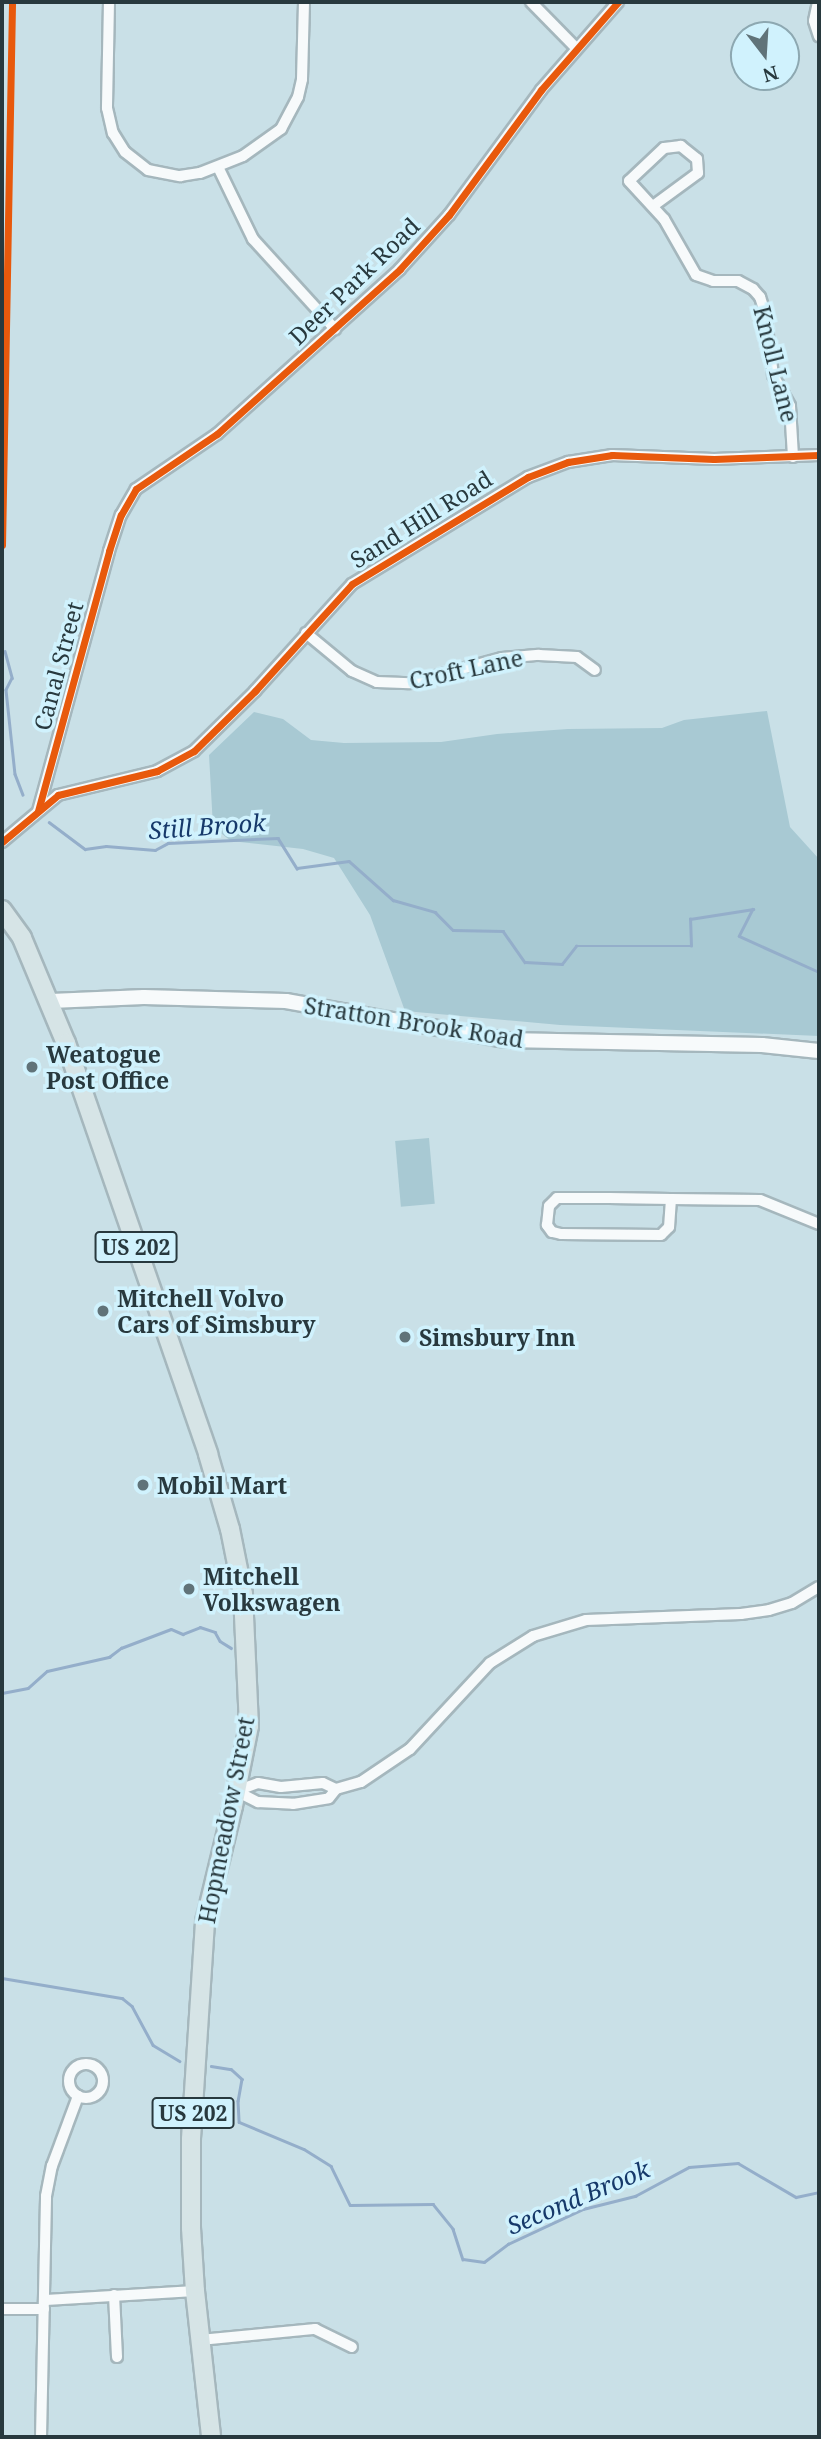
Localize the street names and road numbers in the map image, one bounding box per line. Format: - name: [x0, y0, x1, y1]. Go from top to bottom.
- street label: Deer Park Road: [283, 212, 425, 350]
- street label: Knoll Lane: [748, 303, 804, 425]
- street label: Sand Hill Road: [345, 464, 497, 574]
- street label: Canal Street: [28, 599, 88, 733]
- street label: Croft Lane: [407, 644, 525, 694]
- street label: Stratton Brook Road: [302, 991, 526, 1053]
- road number: US 202: [94, 1230, 178, 1264]
- street label: Hopmeadow Street: [192, 1714, 260, 1926]
- road number: US 202: [151, 2096, 235, 2130]

